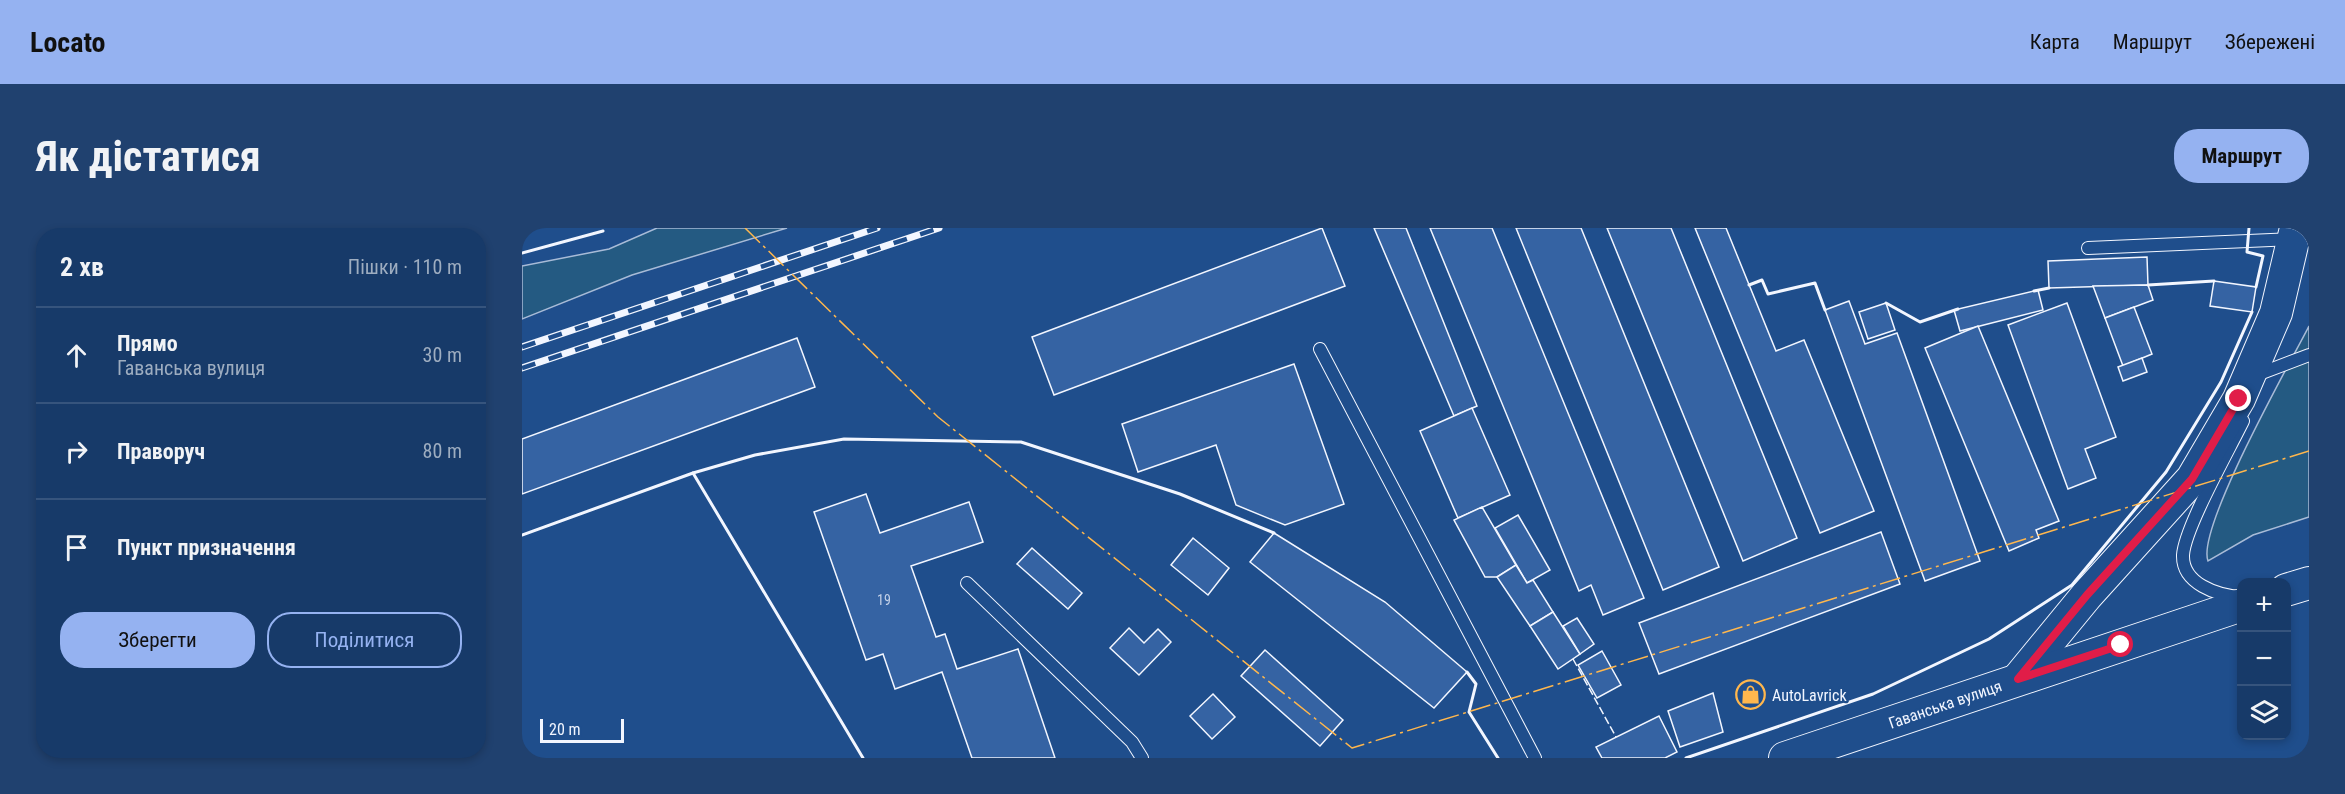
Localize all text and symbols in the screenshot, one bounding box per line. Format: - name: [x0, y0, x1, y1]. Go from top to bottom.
- text: Locato: [30, 26, 106, 59]
- text: Карта: [2030, 30, 2080, 54]
- text: Маршрут: [2113, 30, 2192, 54]
- text: Збережені: [2225, 30, 2315, 54]
- button: Маршрут: [2174, 129, 2309, 183]
- text: Як дістатися: [36, 132, 261, 181]
- text: 2 хв: [60, 252, 104, 282]
- text: Пішки · 110 m: [348, 255, 462, 279]
- text: Прямо: [117, 331, 178, 356]
- icon: ahead: [60, 339, 93, 372]
- text: 30 m: [423, 343, 462, 367]
- text: Гаванська вулиця: [117, 356, 265, 380]
- route end: [2225, 385, 2251, 411]
- icon: right: [60, 435, 93, 468]
- text: Праворуч: [117, 439, 205, 464]
- text: 80 m: [423, 439, 462, 463]
- icon: arrive: [60, 531, 93, 564]
- text: Пункт призначення: [117, 535, 296, 560]
- map controls: [2237, 578, 2291, 740]
- button: +: [2237, 578, 2291, 632]
- house number: 19: [877, 592, 891, 608]
- button: Зберегти: [60, 612, 255, 668]
- button: Поділитися: [267, 612, 462, 668]
- route start: [2107, 631, 2133, 657]
- button: −: [2237, 632, 2291, 686]
- street label: Гаванська вулиця: [1886, 676, 2004, 733]
- shop icon: AutoLavrick: [1735, 679, 1767, 711]
- place label: AutoLavrick: [1772, 686, 1847, 705]
- button: layers: [2237, 686, 2291, 740]
- scale bar: [540, 716, 624, 744]
- text: 20 m: [549, 720, 581, 739]

